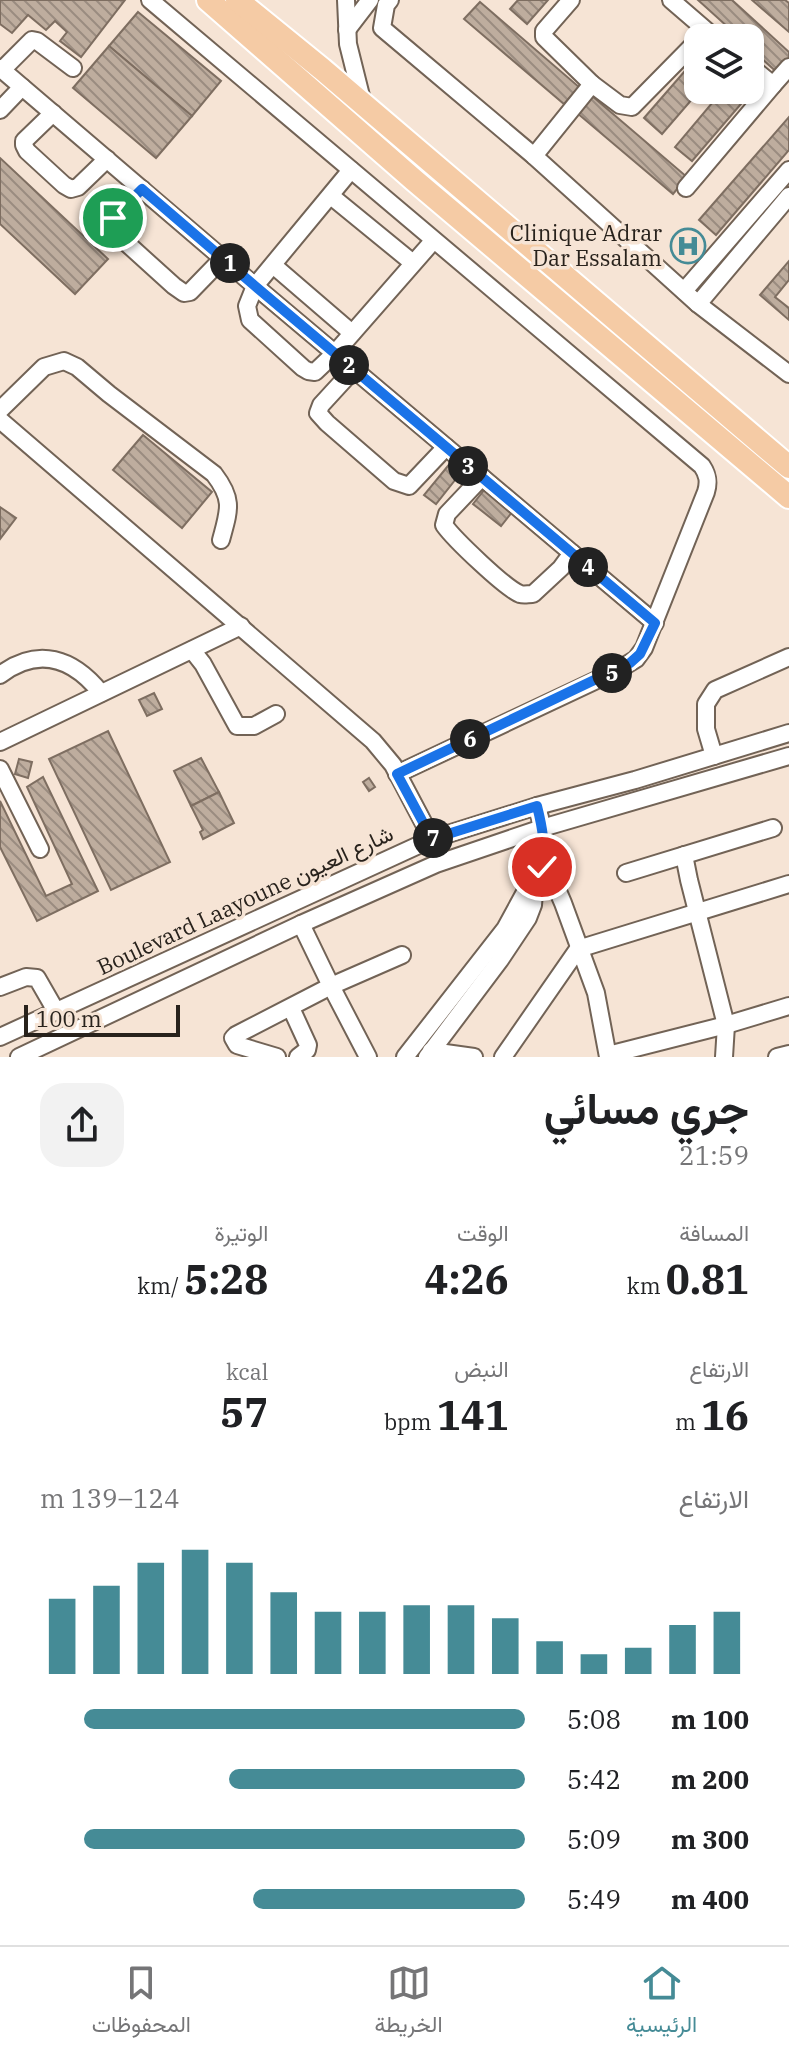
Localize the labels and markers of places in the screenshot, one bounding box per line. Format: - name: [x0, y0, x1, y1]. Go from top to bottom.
- pin: [79, 184, 147, 252]
- place label: Clinique Adrar Dar Essalam: [510, 218, 662, 272]
- hospital icon: Clinique Adrar Dar Essalam: [669, 227, 707, 265]
- pin: 1: [210, 243, 250, 283]
- pin: 2: [329, 345, 369, 385]
- pin: 3: [448, 446, 488, 486]
- pin: 4: [568, 547, 608, 587]
- pin: 5: [592, 653, 632, 693]
- pin: 6: [450, 719, 490, 759]
- pin: 7: [413, 818, 453, 858]
- pin: [508, 833, 576, 901]

